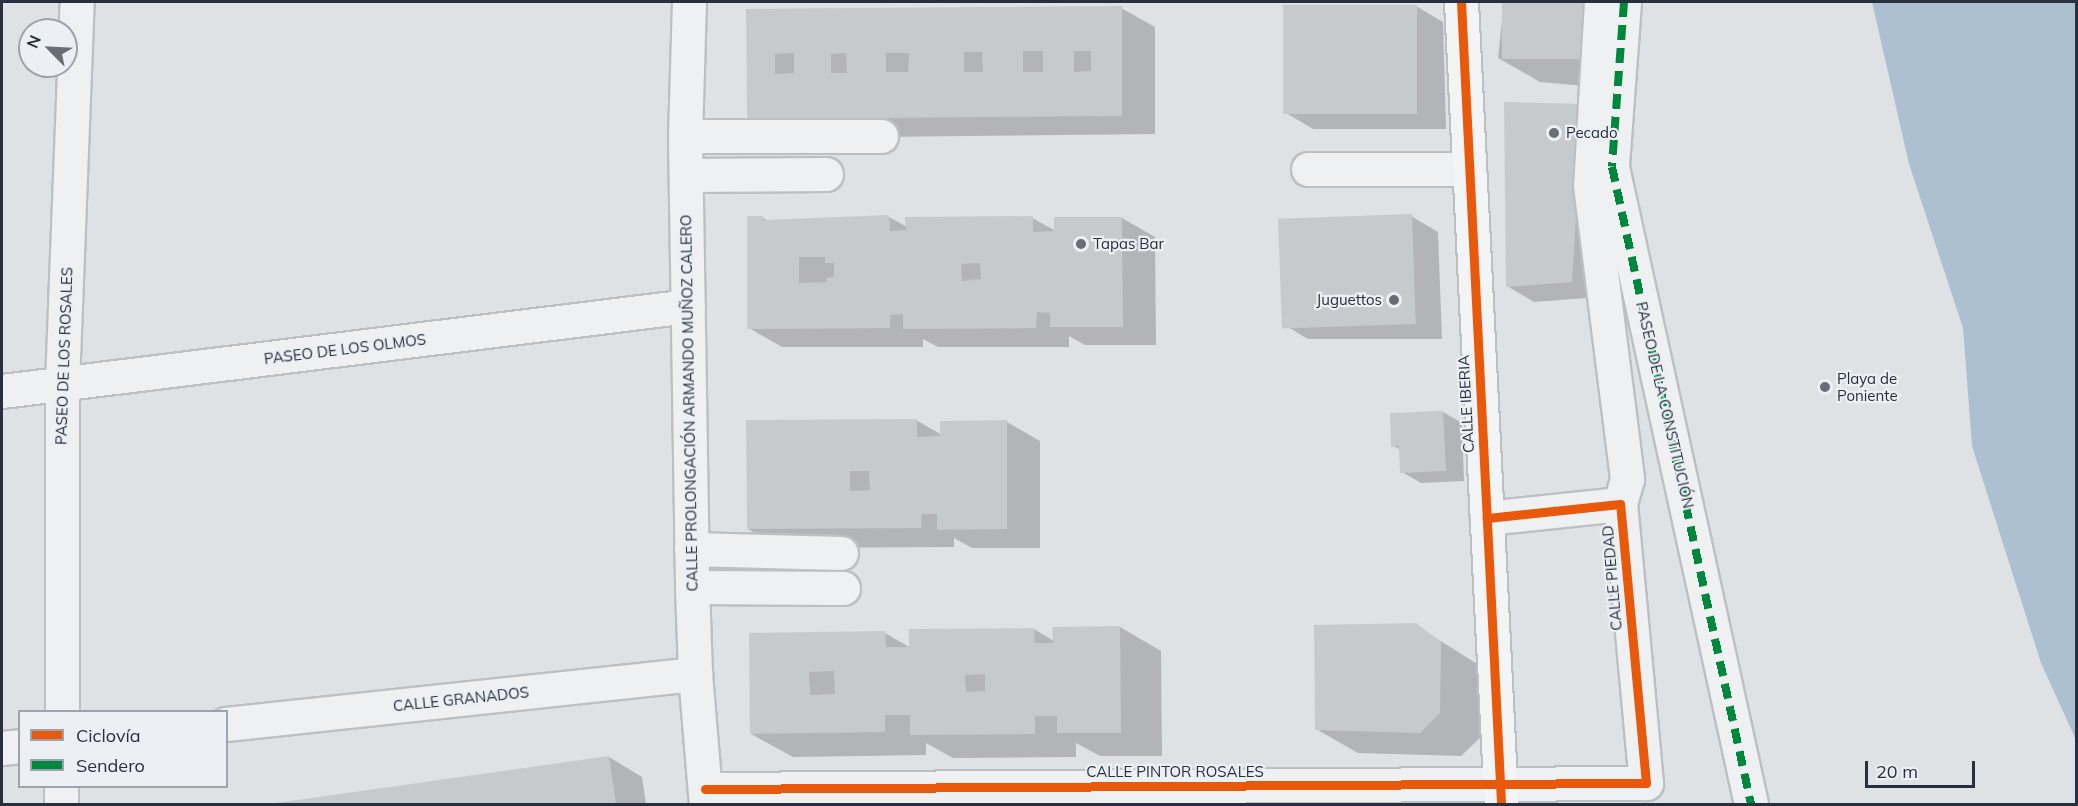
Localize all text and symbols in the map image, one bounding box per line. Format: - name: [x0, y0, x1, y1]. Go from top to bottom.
- north arrow: [18, 18, 78, 78]
- text: N: [22, 32, 45, 51]
- place label: Pecado: [1566, 124, 1618, 142]
- marker: Pecado: [1547, 126, 1561, 140]
- street label: CALLE PROLONGACIÓN ARMANDO MUÑOZ CALERO: [677, 214, 701, 592]
- place label: Tapas Bar: [1093, 235, 1164, 253]
- marker: Tapas Bar: [1074, 237, 1088, 251]
- street label: PASEO DE LOS ROSALES: [52, 267, 76, 445]
- place label: Juguettos: [1316, 291, 1382, 309]
- marker: Juguettos: [1387, 293, 1401, 307]
- street label: PASEO DE LA CONSTITUCIÓN: [1632, 300, 1698, 510]
- street label: PASEO DE LOS OLMOS: [263, 330, 427, 368]
- street label: CALLE IBERIA: [1454, 354, 1478, 454]
- place label: Playa de Poniente: [1837, 369, 1898, 404]
- marker: Playa de Poniente: [1818, 380, 1832, 394]
- street label: CALLE PIEDAD: [1598, 525, 1626, 631]
- street label: CALLE GRANADOS: [392, 683, 530, 715]
- legend: [18, 710, 228, 788]
- text: Ciclovía: [76, 724, 141, 747]
- scale bar: [1868, 749, 1978, 787]
- text: Sendero: [76, 754, 145, 777]
- text: 20 m: [1876, 760, 1918, 783]
- street label: CALLE PINTOR ROSALES: [1086, 763, 1264, 781]

